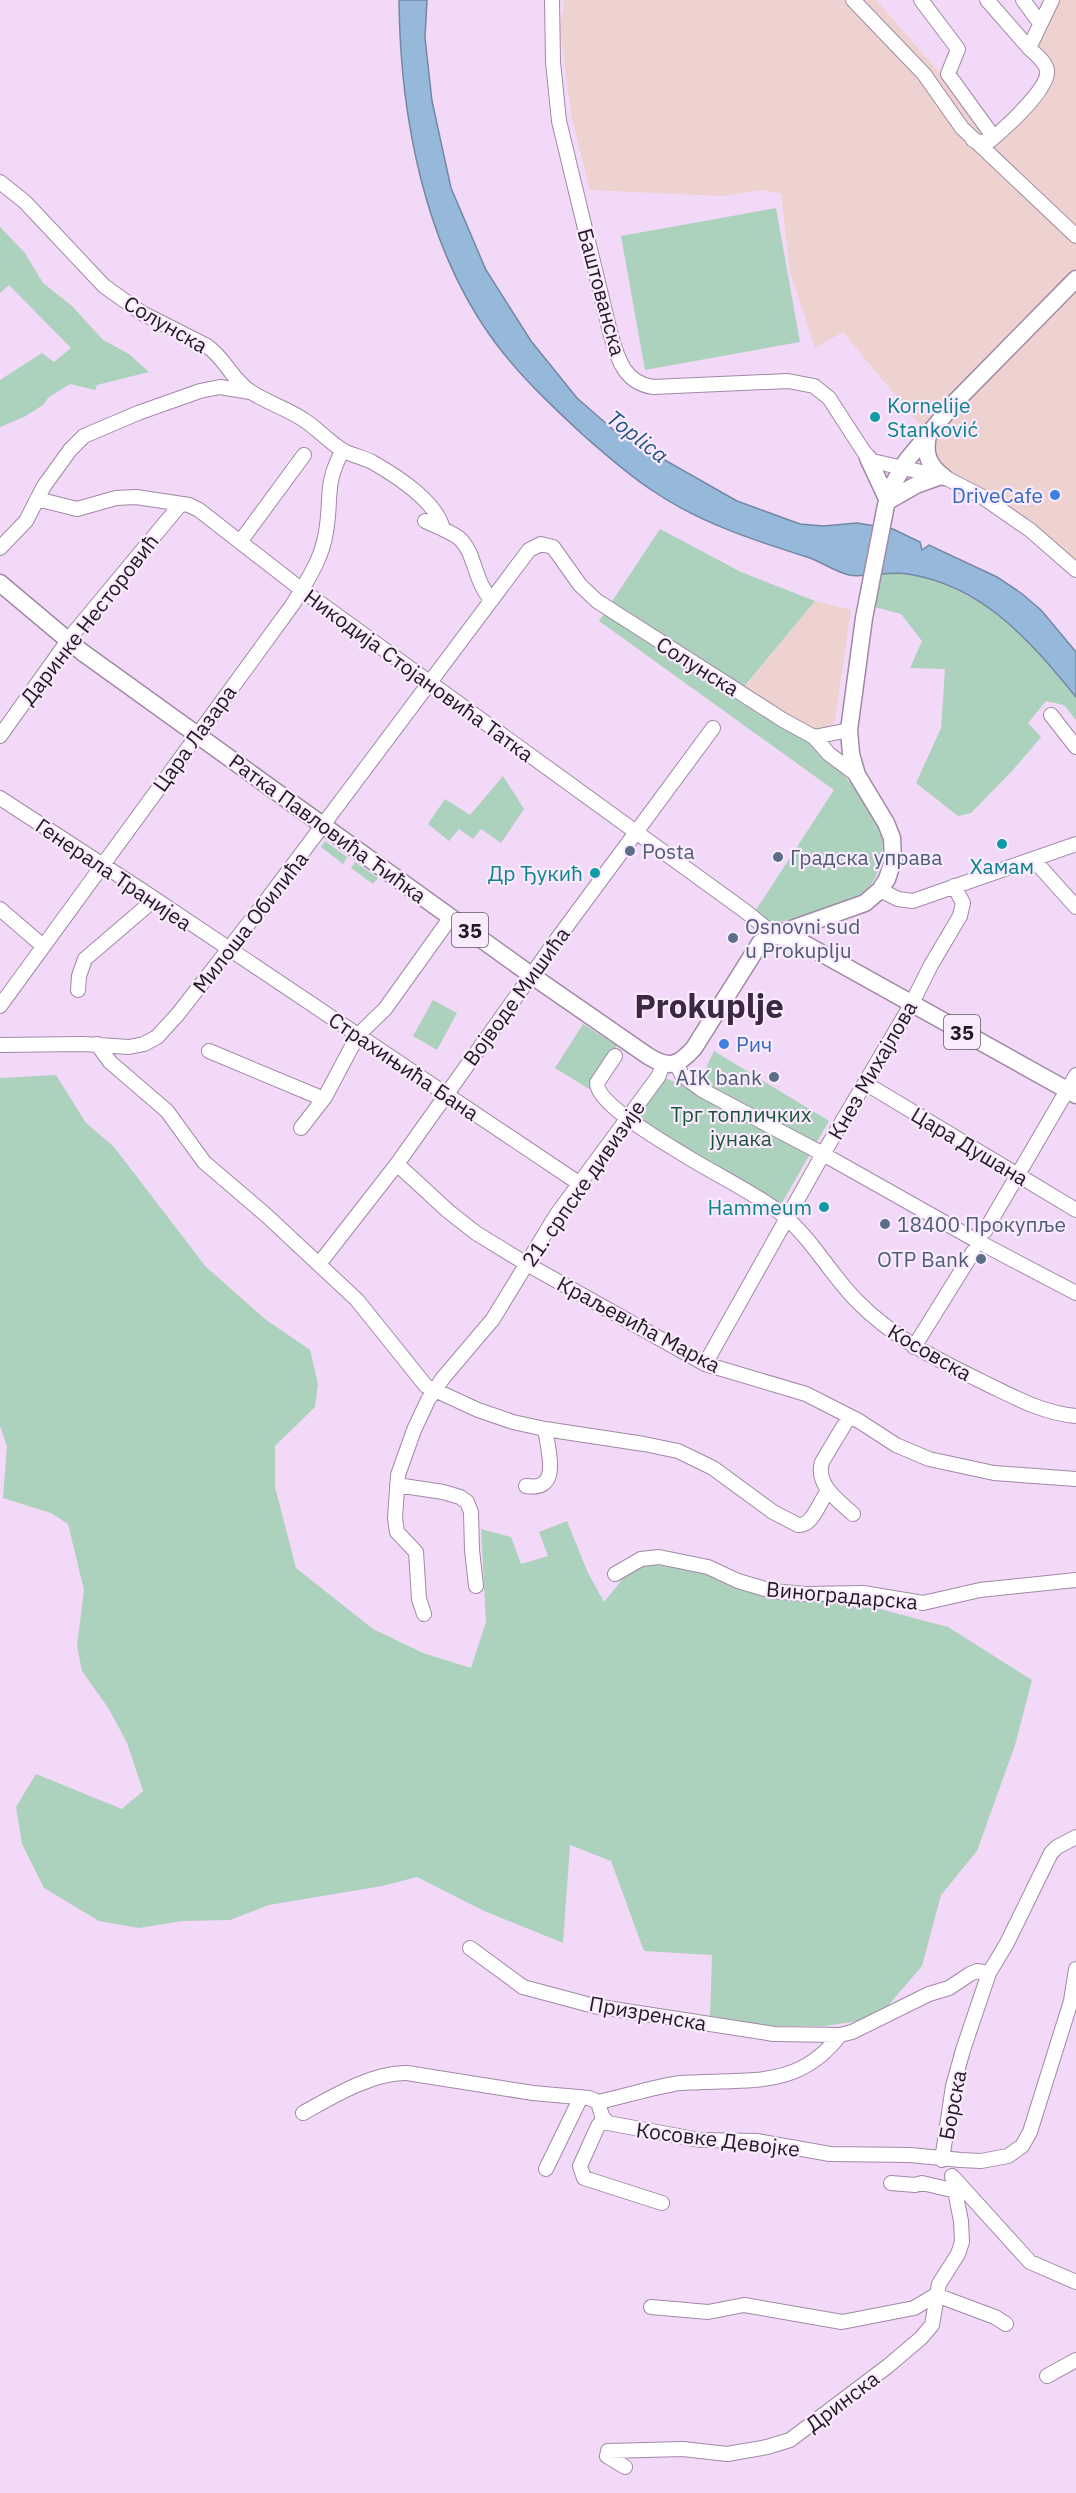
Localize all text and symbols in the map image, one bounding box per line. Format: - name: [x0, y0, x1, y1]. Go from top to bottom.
- street label: Баштованска: [572, 225, 632, 359]
- street label: Солунска: [119, 289, 213, 359]
- place label: Kornelije Stanković: [887, 391, 978, 443]
- water label: Toplica: [601, 403, 675, 469]
- marker: Kornelije Stanković: [868, 410, 882, 424]
- place label: DriveCafe: [952, 481, 1043, 509]
- marker: DriveCafe: [1048, 488, 1062, 502]
- street label: Даринке Несторовић: [14, 528, 164, 710]
- street label: Никодија Стојановића Татка: [299, 582, 539, 768]
- street label: Солунска: [651, 630, 745, 702]
- street label: Цара Лазара: [146, 679, 242, 797]
- street label: Ратка Павловића Ћићка: [224, 747, 432, 909]
- street label: Генерала Транијеа: [30, 811, 198, 937]
- place label: Posta: [642, 837, 695, 865]
- marker: Хамам: [995, 837, 1009, 851]
- place label: Градска управа: [790, 843, 942, 871]
- marker: Posta: [623, 844, 637, 858]
- street label: Милоша Обилића: [186, 845, 314, 999]
- marker: Градска управа: [771, 850, 785, 864]
- place label: Хамам: [970, 852, 1034, 880]
- place label: Др Ђукић: [488, 859, 583, 887]
- marker: Др Ђукић: [588, 866, 602, 880]
- place label: Osnovni sud u Prokuplju: [745, 912, 860, 964]
- road number: 35: [452, 913, 488, 947]
- street label: Војводе Мишића: [456, 921, 576, 1071]
- marker: Osnovni sud u Prokuplju: [726, 931, 740, 945]
- district label: Prokuplje: [634, 984, 784, 1027]
- street label: Кнез Михајлова: [821, 995, 923, 1145]
- street label: Страхињића Бана: [323, 1005, 485, 1127]
- road number: 35: [944, 1015, 980, 1049]
- place label: Рич: [736, 1030, 772, 1058]
- marker: Рич: [717, 1037, 731, 1051]
- place label: AIK bank: [675, 1063, 762, 1091]
- marker: AIK bank: [767, 1070, 781, 1084]
- street label: 21. српске дивизије: [515, 1094, 651, 1272]
- park label: Трг топличких јунака: [671, 1100, 812, 1152]
- street label: Цара Душана: [906, 1100, 1034, 1192]
- place label: Hammeum: [707, 1193, 812, 1221]
- marker: Hammeum: [817, 1200, 831, 1214]
- place label: 18400 Прокупље: [897, 1210, 1066, 1238]
- marker: 18400 Прокупље: [878, 1217, 892, 1231]
- place label: OTP Bank: [877, 1245, 969, 1273]
- marker: OTP Bank: [974, 1252, 988, 1266]
- street label: Краљевића Марка: [552, 1269, 726, 1379]
- street label: Косовска: [883, 1317, 977, 1387]
- street label: Виноградарска: [765, 1574, 919, 1616]
- street label: Призренска: [587, 1989, 709, 2037]
- street label: Борска: [932, 2068, 972, 2142]
- street label: Косовке Девојке: [634, 2115, 802, 2163]
- street label: Дринска: [800, 2364, 884, 2438]

